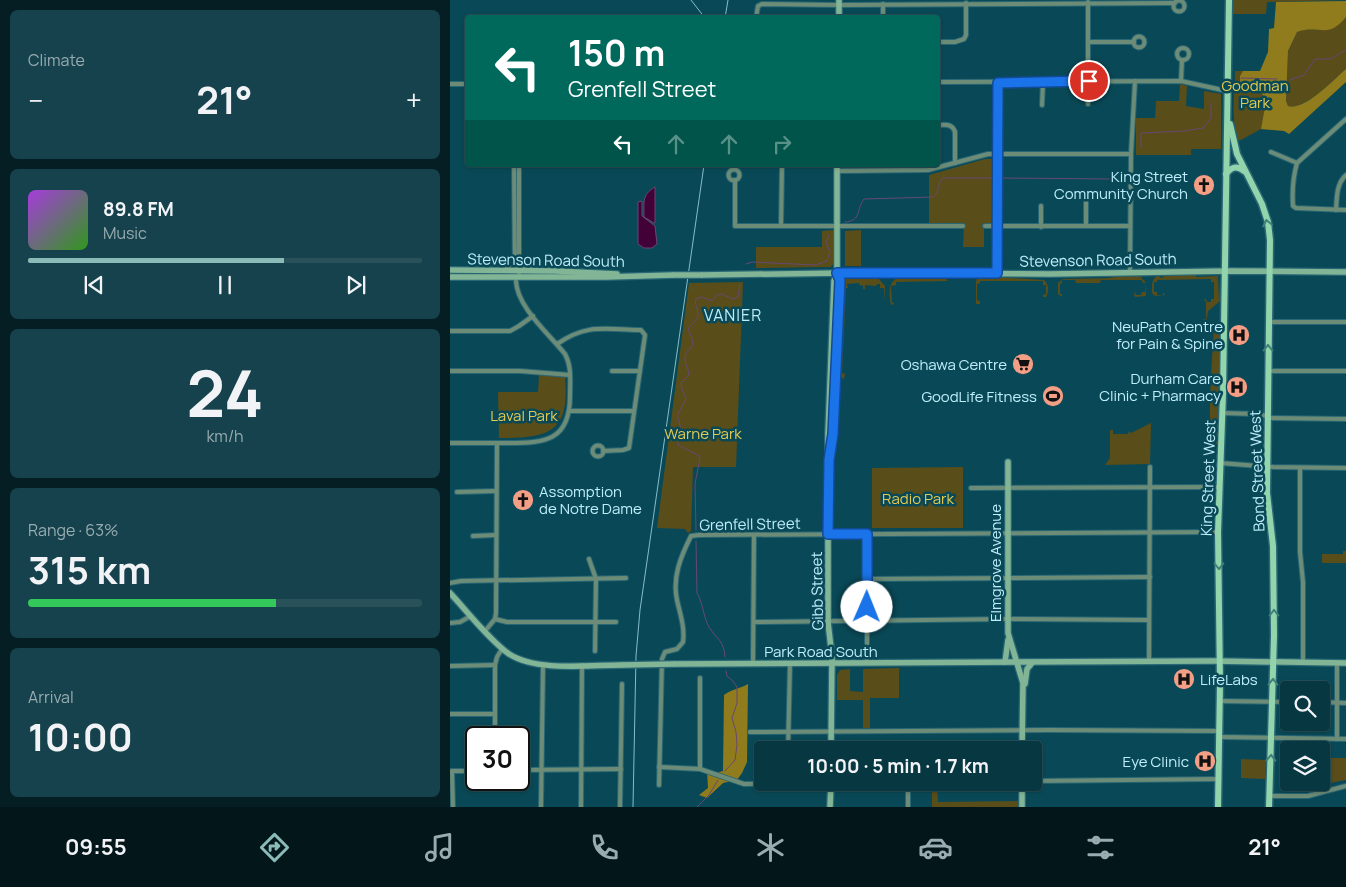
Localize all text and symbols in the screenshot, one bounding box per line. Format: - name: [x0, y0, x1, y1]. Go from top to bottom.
- text: 150 m: [568, 29, 665, 77]
- icon: left: [485, 35, 550, 100]
- text: Climate: [28, 49, 85, 71]
- pin: [1068, 60, 1110, 102]
- icon: arrive: [1075, 67, 1103, 95]
- text: 21°: [196, 73, 253, 125]
- text: Grenfell Street: [568, 74, 716, 104]
- park label: Goodman Park: [1221, 75, 1289, 113]
- text: −: [28, 81, 43, 119]
- text: +: [406, 81, 422, 119]
- icon: left: [609, 130, 637, 158]
- icon: ahead: [662, 130, 690, 158]
- icon: ahead: [715, 130, 743, 158]
- icon: right: [768, 130, 796, 158]
- place label: King Street Community Church: [1054, 166, 1188, 204]
- church icon: King Street Community Church: [1192, 173, 1216, 197]
- text: 89.8 FM: [103, 196, 174, 222]
- one-way arrow: [1263, 218, 1273, 227]
- text: Music: [103, 222, 147, 244]
- street label: Stevenson Road South: [467, 248, 625, 272]
- street label: Stevenson Road South: [1019, 248, 1177, 272]
- icon: previous: [80, 271, 108, 299]
- icon: pause: [211, 271, 239, 299]
- icon: next: [342, 271, 370, 299]
- district label: VANIER: [704, 304, 762, 326]
- place label: NeuPath Centre for Pain & Spine: [1112, 316, 1223, 354]
- hospital icon: NeuPath Centre for Pain & Spine: [1227, 323, 1251, 347]
- one-way arrow: [1263, 344, 1273, 352]
- text: 24: [187, 348, 263, 437]
- supermarket icon: Oshawa Centre: [1011, 352, 1035, 376]
- place label: Oshawa Centre: [901, 354, 1007, 375]
- place label: Durham Care Clinic + Pharmacy: [1099, 368, 1221, 406]
- hospital icon: Durham Care Clinic + Pharmacy: [1225, 375, 1249, 399]
- sports icon: GoodLife Fitness: [1041, 384, 1065, 408]
- place label: GoodLife Fitness: [921, 386, 1037, 407]
- park label: Laval Park: [490, 405, 558, 426]
- street label: Bond Street West: [1244, 410, 1270, 532]
- street label: King Street West: [1195, 420, 1221, 536]
- park label: Warne Park: [664, 423, 742, 444]
- text: km/h: [206, 425, 244, 447]
- place label: Assomption de Notre Dame: [539, 481, 642, 519]
- church icon: Assomption de Notre Dame: [511, 488, 535, 512]
- park label: Radio Park: [882, 488, 955, 509]
- street label: Elmgrove Avenue: [985, 504, 1006, 622]
- street label: Grenfell Street: [699, 513, 801, 535]
- text: Range · 63%: [28, 519, 119, 541]
- text: 315 km: [28, 543, 151, 595]
- street label: Gibb Street: [806, 551, 828, 631]
- one-way arrow: [1213, 562, 1224, 570]
- position arrow: [840, 580, 892, 632]
- one-way arrow: [1269, 609, 1279, 616]
- street label: Park Road South: [764, 641, 878, 662]
- hospital icon: LifeLabs: [1172, 667, 1196, 691]
- place label: LifeLabs: [1200, 669, 1258, 690]
- one-way arrow: [1268, 677, 1278, 685]
- map controls: [1280, 681, 1330, 791]
- button: search: [1280, 681, 1330, 731]
- text: Arrival: [28, 686, 74, 708]
- text: 10:00: [28, 710, 133, 762]
- speed limit sign: 30: [465, 726, 530, 791]
- button: layers: [1280, 741, 1330, 791]
- hospital icon: Eye Clinic: [1193, 749, 1217, 773]
- place label: Eye Clinic: [1123, 751, 1189, 772]
- text: 10:00 · 5 min · 1.7 km: [807, 753, 989, 779]
- one-way arrow: [1265, 754, 1276, 762]
- icon: directions: [257, 830, 292, 865]
- icon: music: [422, 830, 457, 865]
- icon: phone: [587, 830, 622, 865]
- icon: climate: [753, 830, 788, 865]
- icon: car: [918, 830, 953, 865]
- icon: filters: [1083, 830, 1118, 865]
- text: 09:55: [65, 832, 127, 862]
- text: 21°: [1248, 832, 1281, 862]

